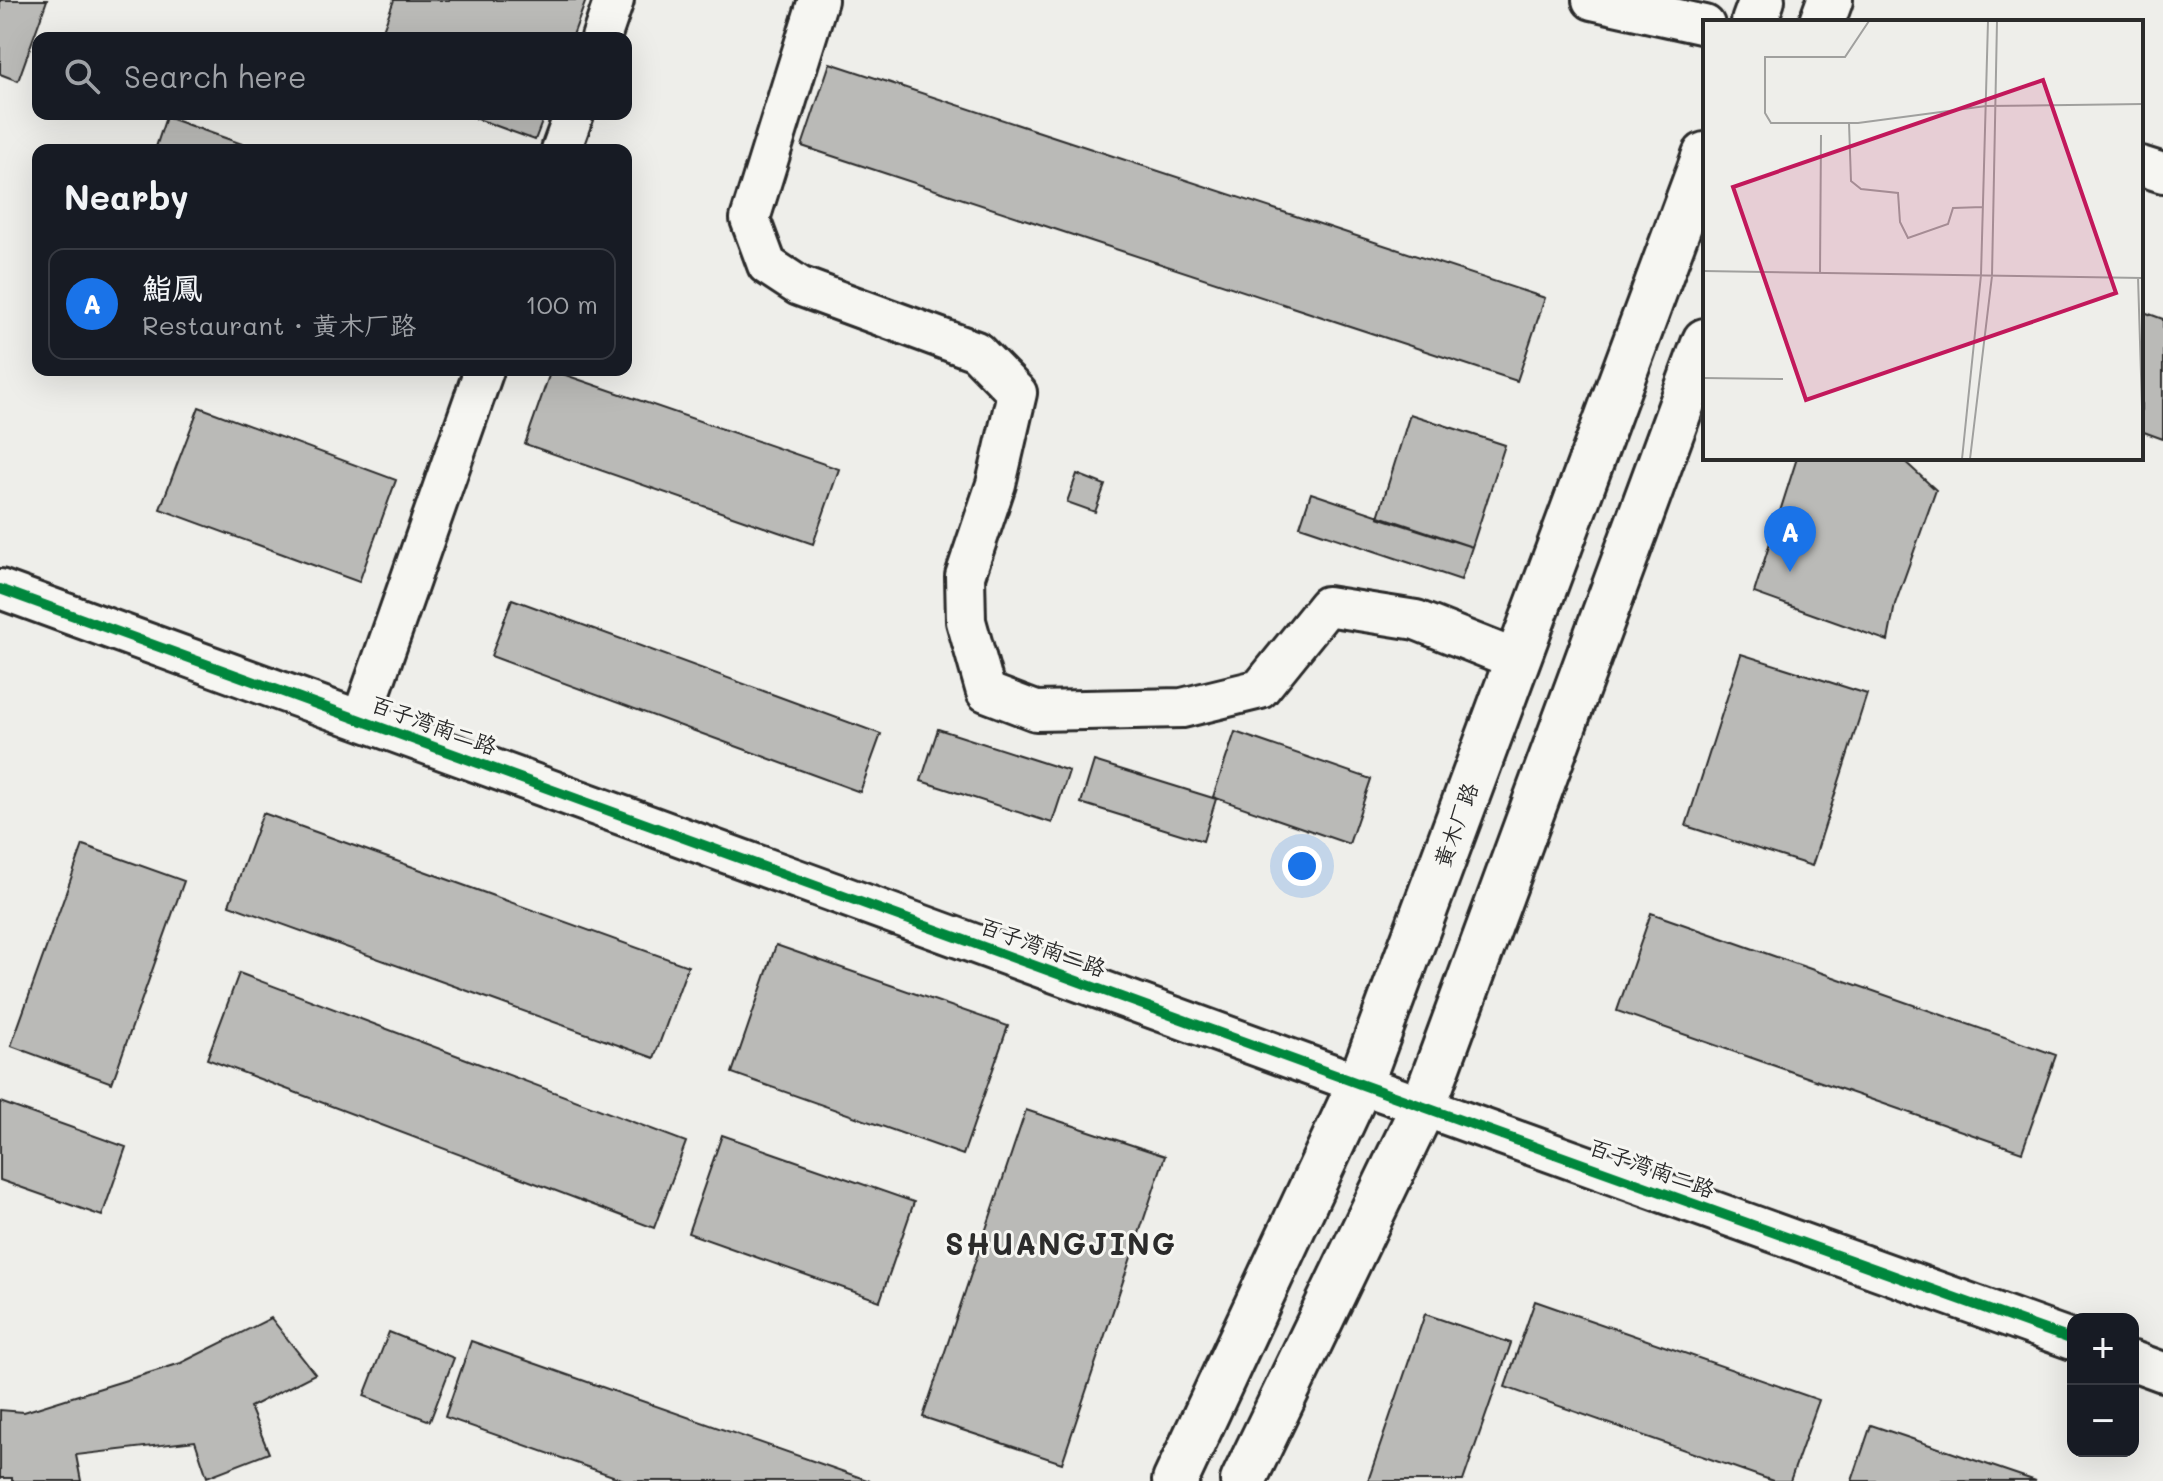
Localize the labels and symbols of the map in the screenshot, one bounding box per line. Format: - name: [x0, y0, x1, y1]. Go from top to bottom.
- inset map: [1703, 20, 2143, 460]
- pin: A: [1764, 506, 1816, 572]
- street label: 百子湾南二路: [367, 688, 501, 761]
- street label: 黄木厂路: [1427, 779, 1484, 871]
- your location: [1282, 846, 1322, 886]
- street label: 百子湾南二路: [976, 910, 1110, 983]
- street label: 百子湾南二路: [1585, 1131, 1719, 1204]
- district label: SHUANGJING: [945, 1223, 1177, 1263]

